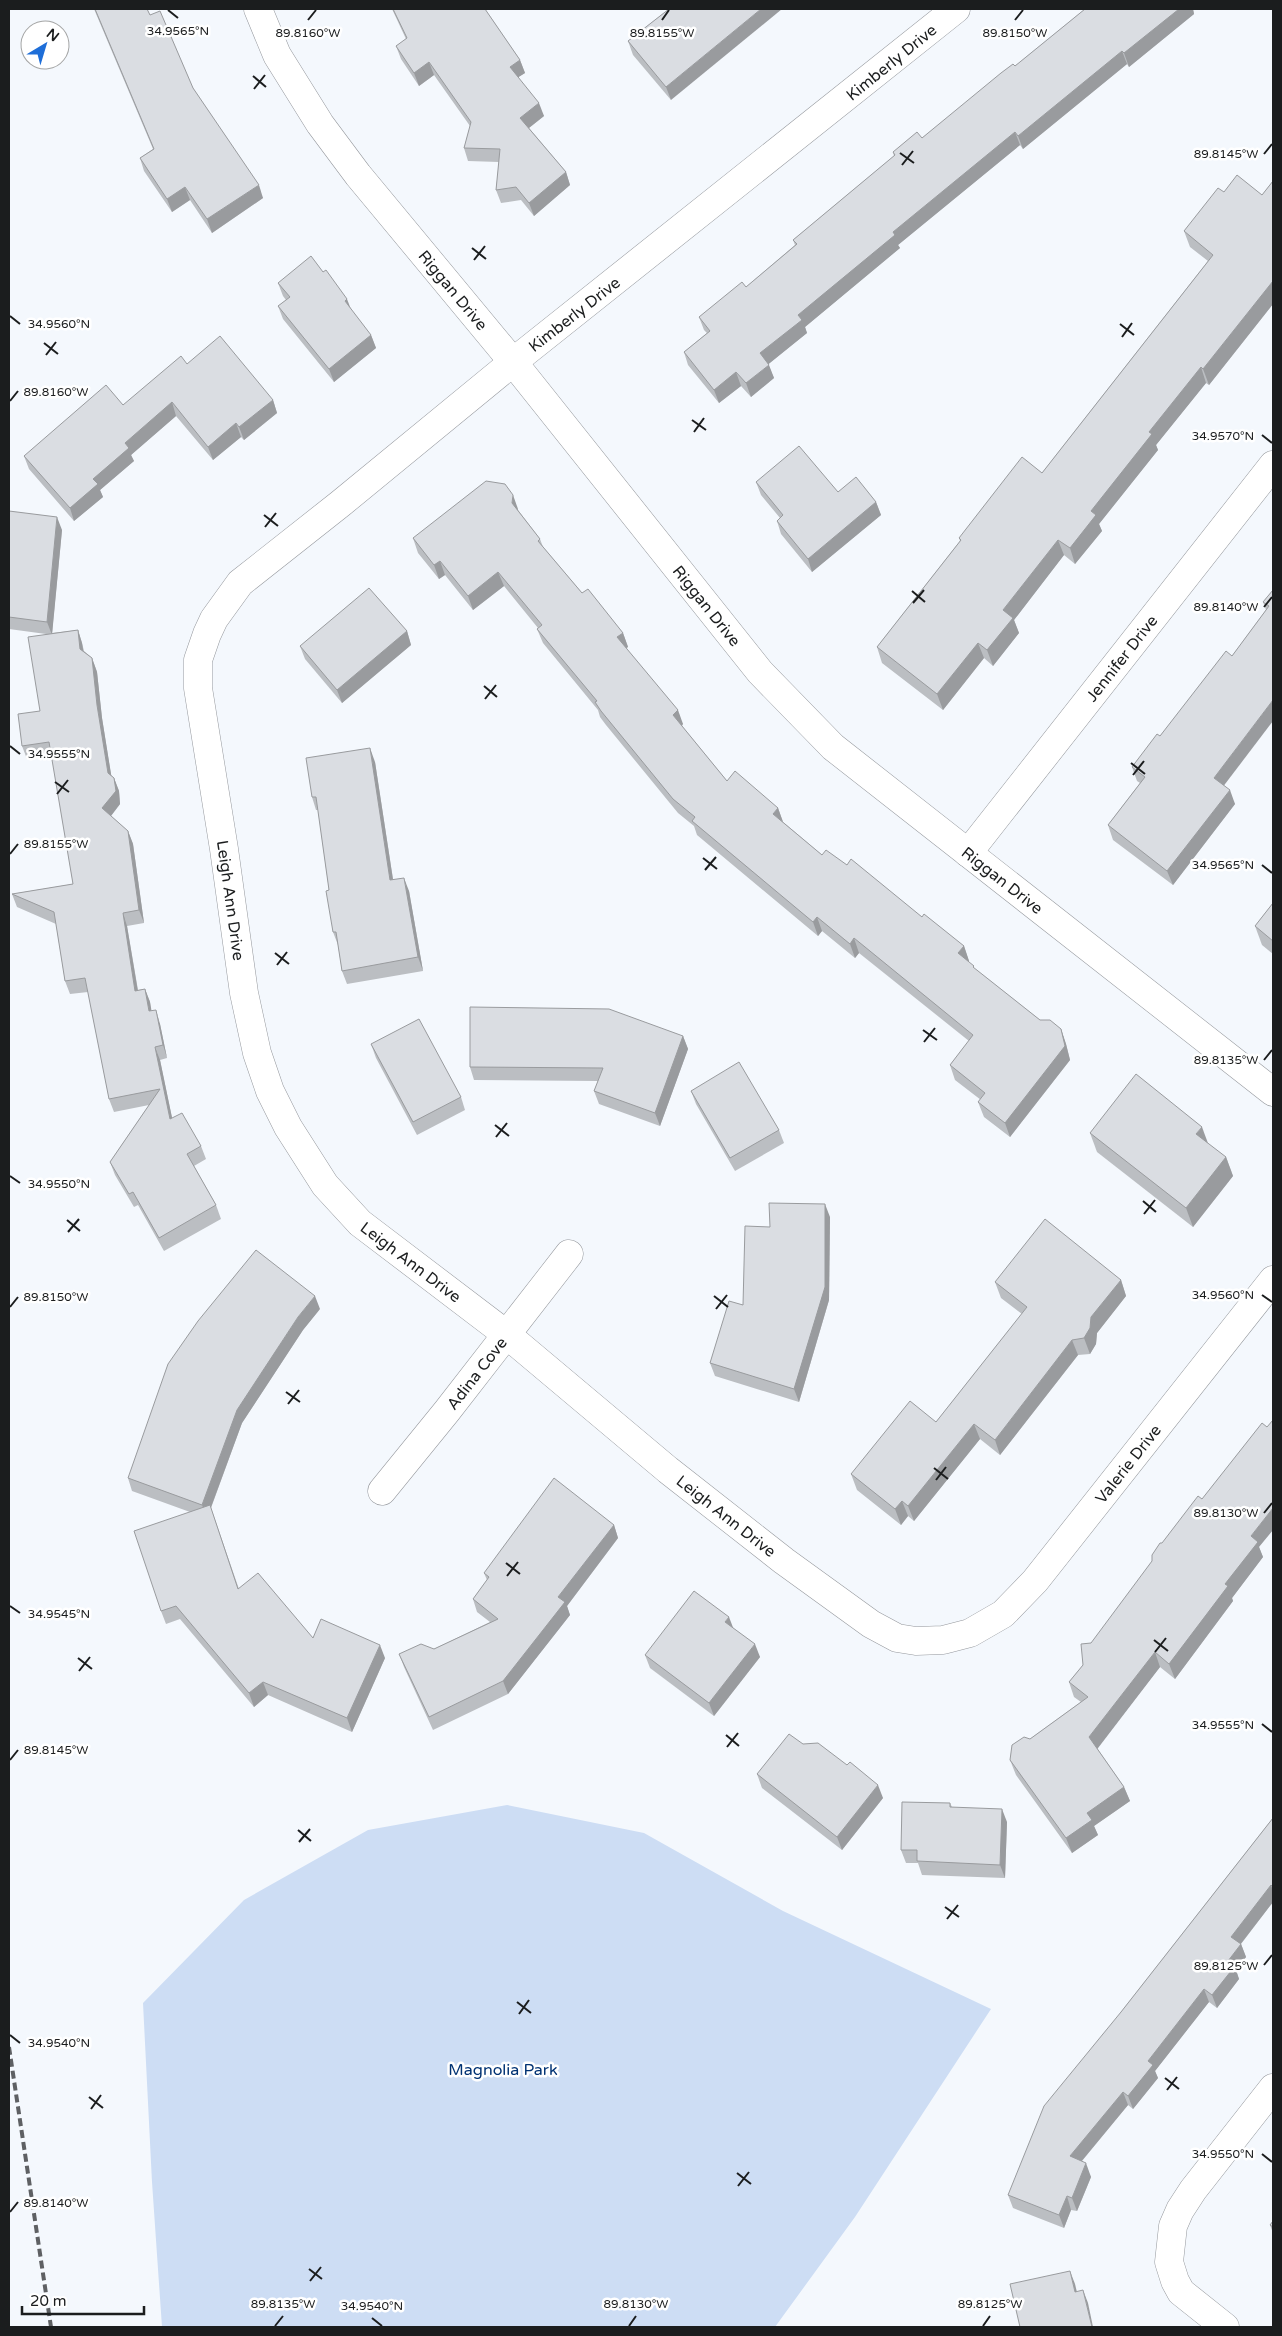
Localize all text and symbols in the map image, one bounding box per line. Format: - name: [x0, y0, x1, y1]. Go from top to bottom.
- north arrow: [20, 20, 70, 70]
- street label: Kimberly Drive: [842, 20, 941, 105]
- text: 34.9565°N: [147, 24, 209, 38]
- text: N: [43, 25, 62, 45]
- text: 89.8160°W: [276, 26, 340, 40]
- text: 89.8155°W: [630, 26, 694, 40]
- text: 89.8150°W: [983, 26, 1047, 40]
- text: 89.8145°W: [1194, 147, 1258, 161]
- street label: Riggan Drive: [414, 247, 491, 335]
- street label: Kimberly Drive: [525, 273, 624, 357]
- text: 34.9560°N: [28, 317, 90, 331]
- text: 89.8160°W: [24, 385, 88, 399]
- text: 34.9570°N: [1192, 429, 1254, 443]
- street label: Riggan Drive: [668, 562, 745, 651]
- text: 89.8140°W: [1194, 600, 1258, 614]
- street label: Jennifer Drive: [1082, 611, 1162, 706]
- text: 34.9555°N: [28, 747, 90, 761]
- text: 89.8155°W: [24, 837, 88, 851]
- street label: Leigh Ann Drive: [212, 839, 248, 962]
- street label: Riggan Drive: [957, 843, 1047, 919]
- text: 34.9565°N: [1192, 858, 1254, 872]
- text: 89.8135°W: [1194, 1053, 1258, 1067]
- text: 34.9550°N: [28, 1177, 90, 1191]
- street label: Leigh Ann Drive: [356, 1218, 465, 1307]
- text: 34.9560°N: [1192, 1288, 1254, 1302]
- text: 89.8150°W: [24, 1290, 88, 1304]
- street label: Adina Cove: [443, 1333, 512, 1414]
- street label: Valerie Drive: [1091, 1421, 1166, 1508]
- street label: Leigh Ann Drive: [672, 1471, 780, 1562]
- text: 89.8130°W: [1194, 1506, 1258, 1520]
- text: 34.9545°N: [28, 1607, 90, 1621]
- text: 34.9555°N: [1192, 1718, 1254, 1732]
- text: 89.8145°W: [24, 1743, 88, 1757]
- text: 89.8125°W: [1194, 1959, 1258, 1973]
- text: 34.9540°N: [28, 2036, 90, 2050]
- park label: Magnolia Park: [448, 2060, 558, 2080]
- text: 34.9550°N: [1192, 2147, 1254, 2161]
- text: 89.8140°W: [24, 2196, 88, 2210]
- scale bar: [22, 2284, 145, 2316]
- text: 20 m: [30, 2292, 67, 2310]
- text: 89.8135°W: [251, 2297, 315, 2311]
- text: 89.8130°W: [604, 2297, 668, 2311]
- text: 89.8125°W: [958, 2297, 1022, 2311]
- text: 34.9540°N: [341, 2299, 403, 2313]

